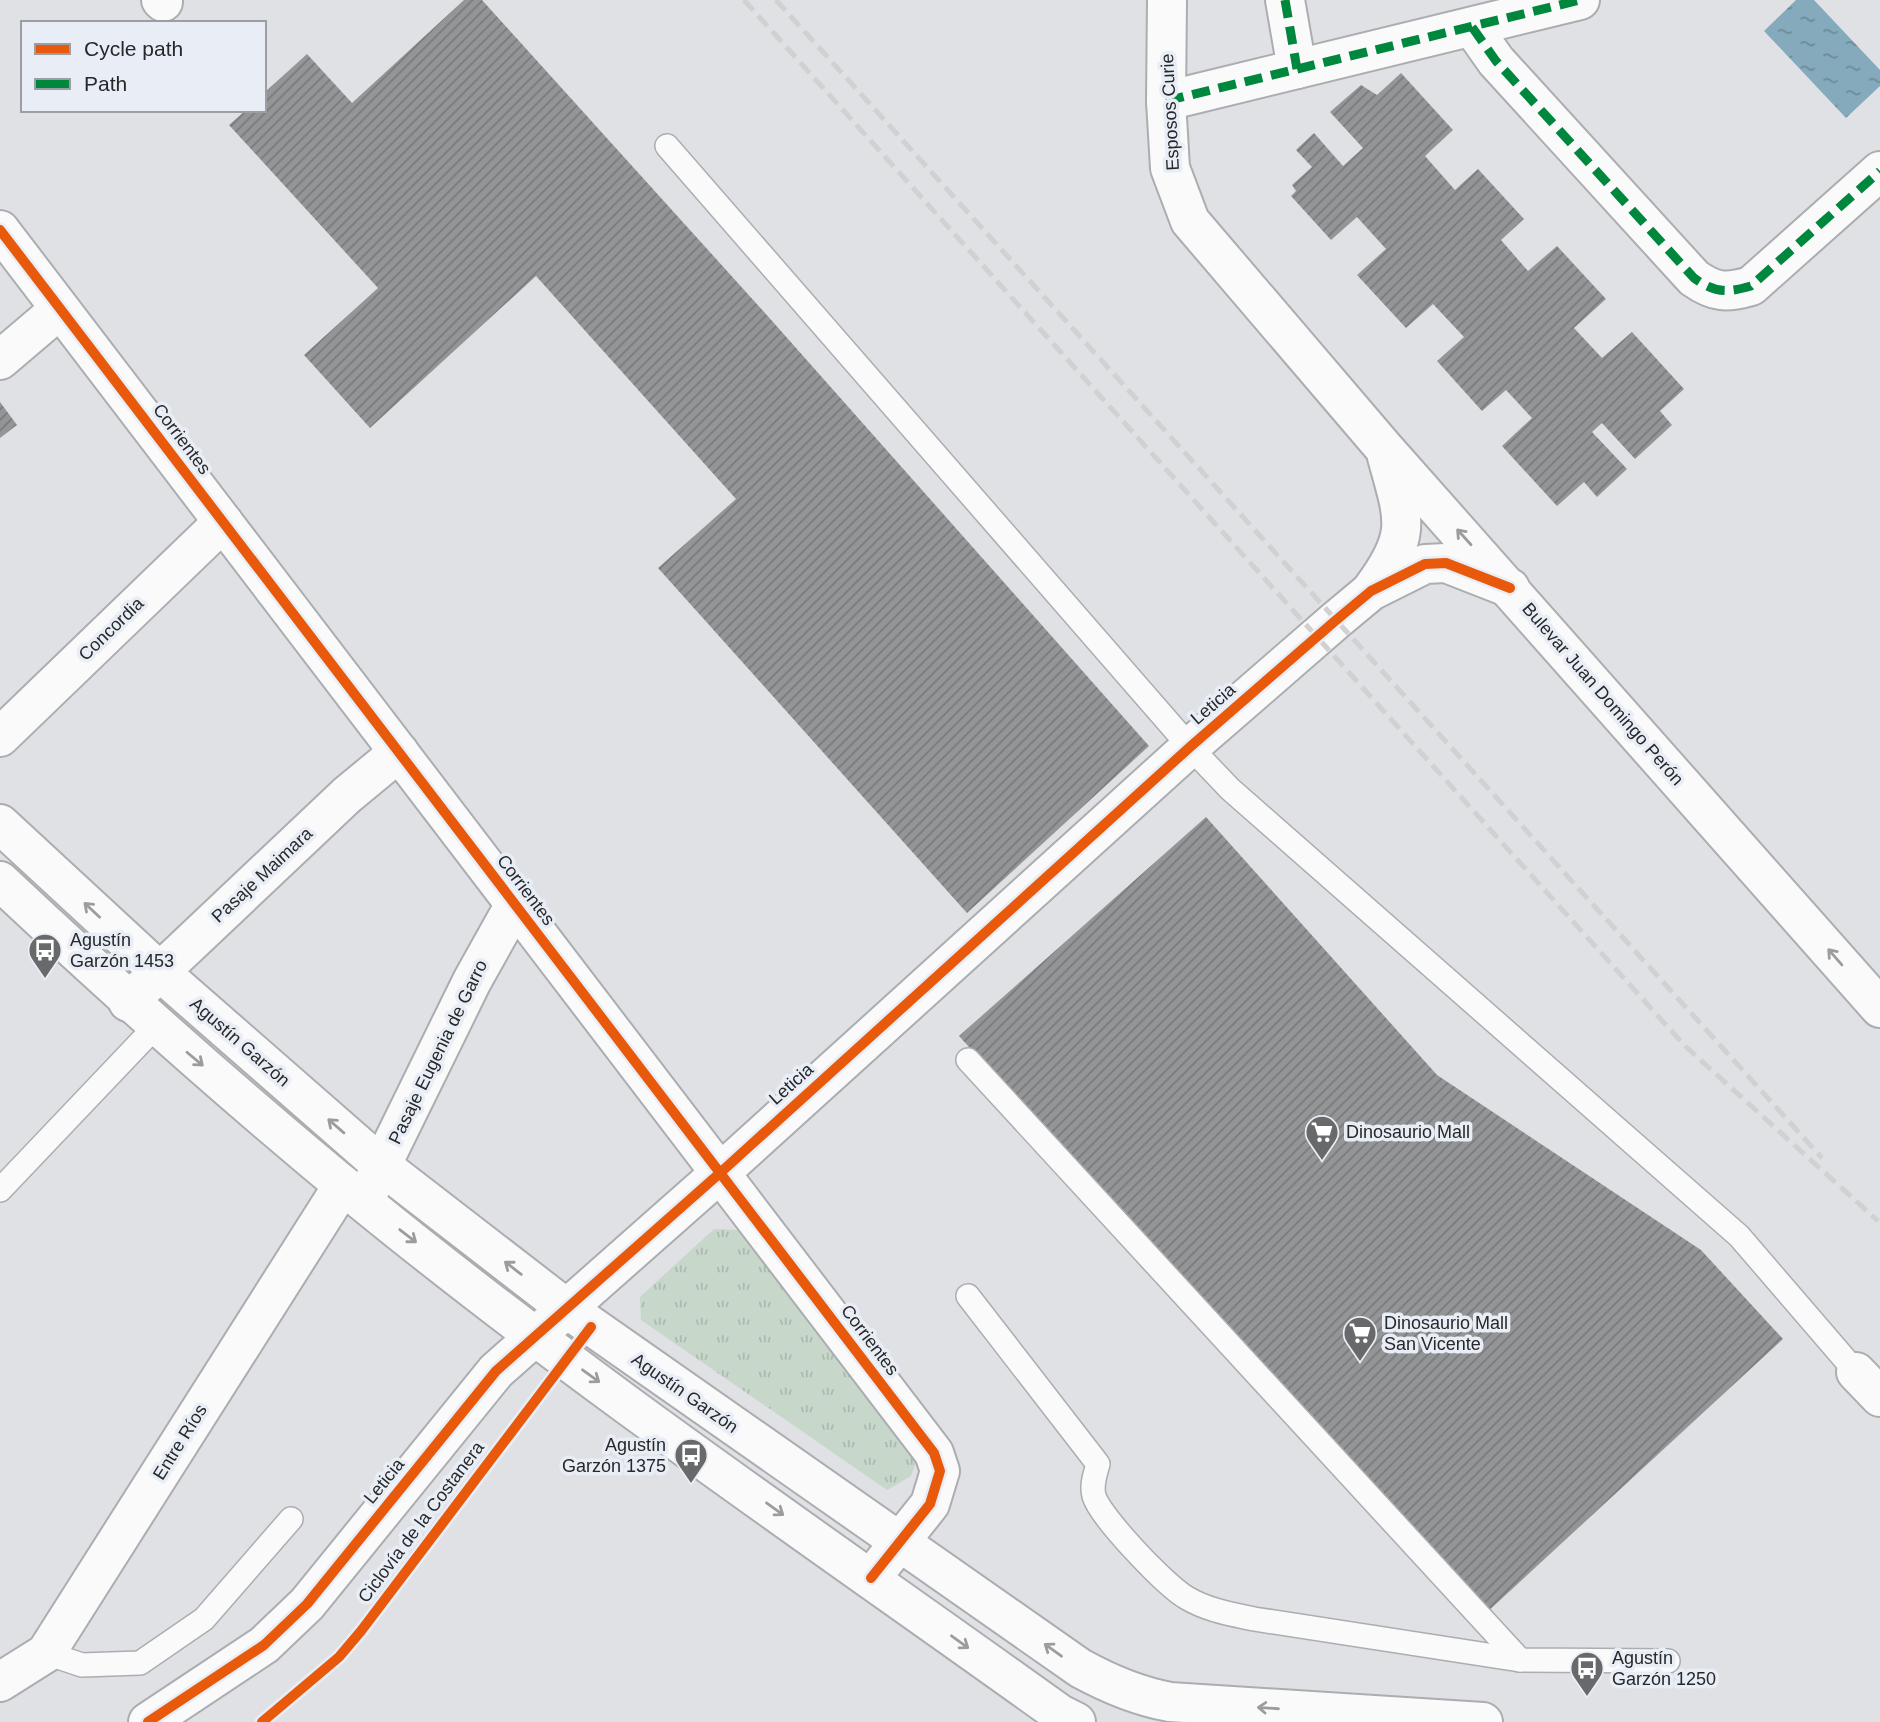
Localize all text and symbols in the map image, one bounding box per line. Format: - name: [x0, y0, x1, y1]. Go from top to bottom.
- legend: [21, 21, 266, 112]
- text: Cycle path: [84, 37, 183, 60]
- street label: Esposos Curie: [1157, 53, 1183, 171]
- text: Path: [84, 72, 127, 95]
- street label: Corrientes: [149, 400, 215, 478]
- one-way arrow: [1456, 528, 1472, 546]
- street label: Concordia: [75, 593, 148, 665]
- street label: Bulevar Juan Domingo Perón: [1518, 599, 1688, 789]
- street label: Leticia: [1187, 679, 1240, 729]
- street label: Pasaje Maimara: [208, 823, 317, 927]
- street label: Corrientes: [493, 851, 559, 929]
- one-way arrow: [84, 901, 101, 918]
- place label: Agustín Garzón 1453: [70, 930, 174, 971]
- bus stop icon: Agustín Garzón 1453: [26, 931, 64, 980]
- one-way arrow: [1827, 948, 1843, 966]
- street label: Pasaje Eugenia de Garro: [385, 957, 491, 1147]
- street label: Agustín Garzón: [186, 993, 294, 1091]
- one-way arrow: [186, 1051, 204, 1067]
- street label: Leticia: [765, 1058, 818, 1109]
- supermarket icon: Dinosaurio Mall: [1303, 1113, 1341, 1162]
- one-way arrow: [327, 1118, 345, 1134]
- place label: Dinosaurio Mall: [1346, 1122, 1470, 1142]
- one-way arrow: [398, 1228, 416, 1243]
- one-way arrow: [505, 1260, 523, 1275]
- street label: Corrientes: [837, 1301, 903, 1379]
- place label: Dinosaurio Mall San Vicente: [1384, 1313, 1508, 1354]
- supermarket icon: Dinosaurio Mall San Vicente: [1341, 1314, 1379, 1363]
- street label: Agustín Garzón: [628, 1349, 742, 1437]
- one-way arrow: [581, 1369, 600, 1383]
- street label: Entre Ríos: [149, 1401, 211, 1483]
- place label: Agustín Garzón 1375: [562, 1435, 666, 1476]
- bus stop icon: Agustín Garzón 1375: [672, 1436, 710, 1485]
- street label: Ciclovía de la Costanera: [354, 1437, 489, 1606]
- street label: Leticia: [360, 1454, 409, 1508]
- one-way arrow: [765, 1502, 784, 1516]
- one-way arrow: [950, 1635, 969, 1649]
- one-way arrow: [1044, 1642, 1063, 1657]
- place label: Agustín Garzón 1250: [1612, 1648, 1716, 1689]
- bus stop icon: Agustín Garzón 1250: [1568, 1649, 1606, 1698]
- one-way arrow: [1257, 1701, 1280, 1714]

